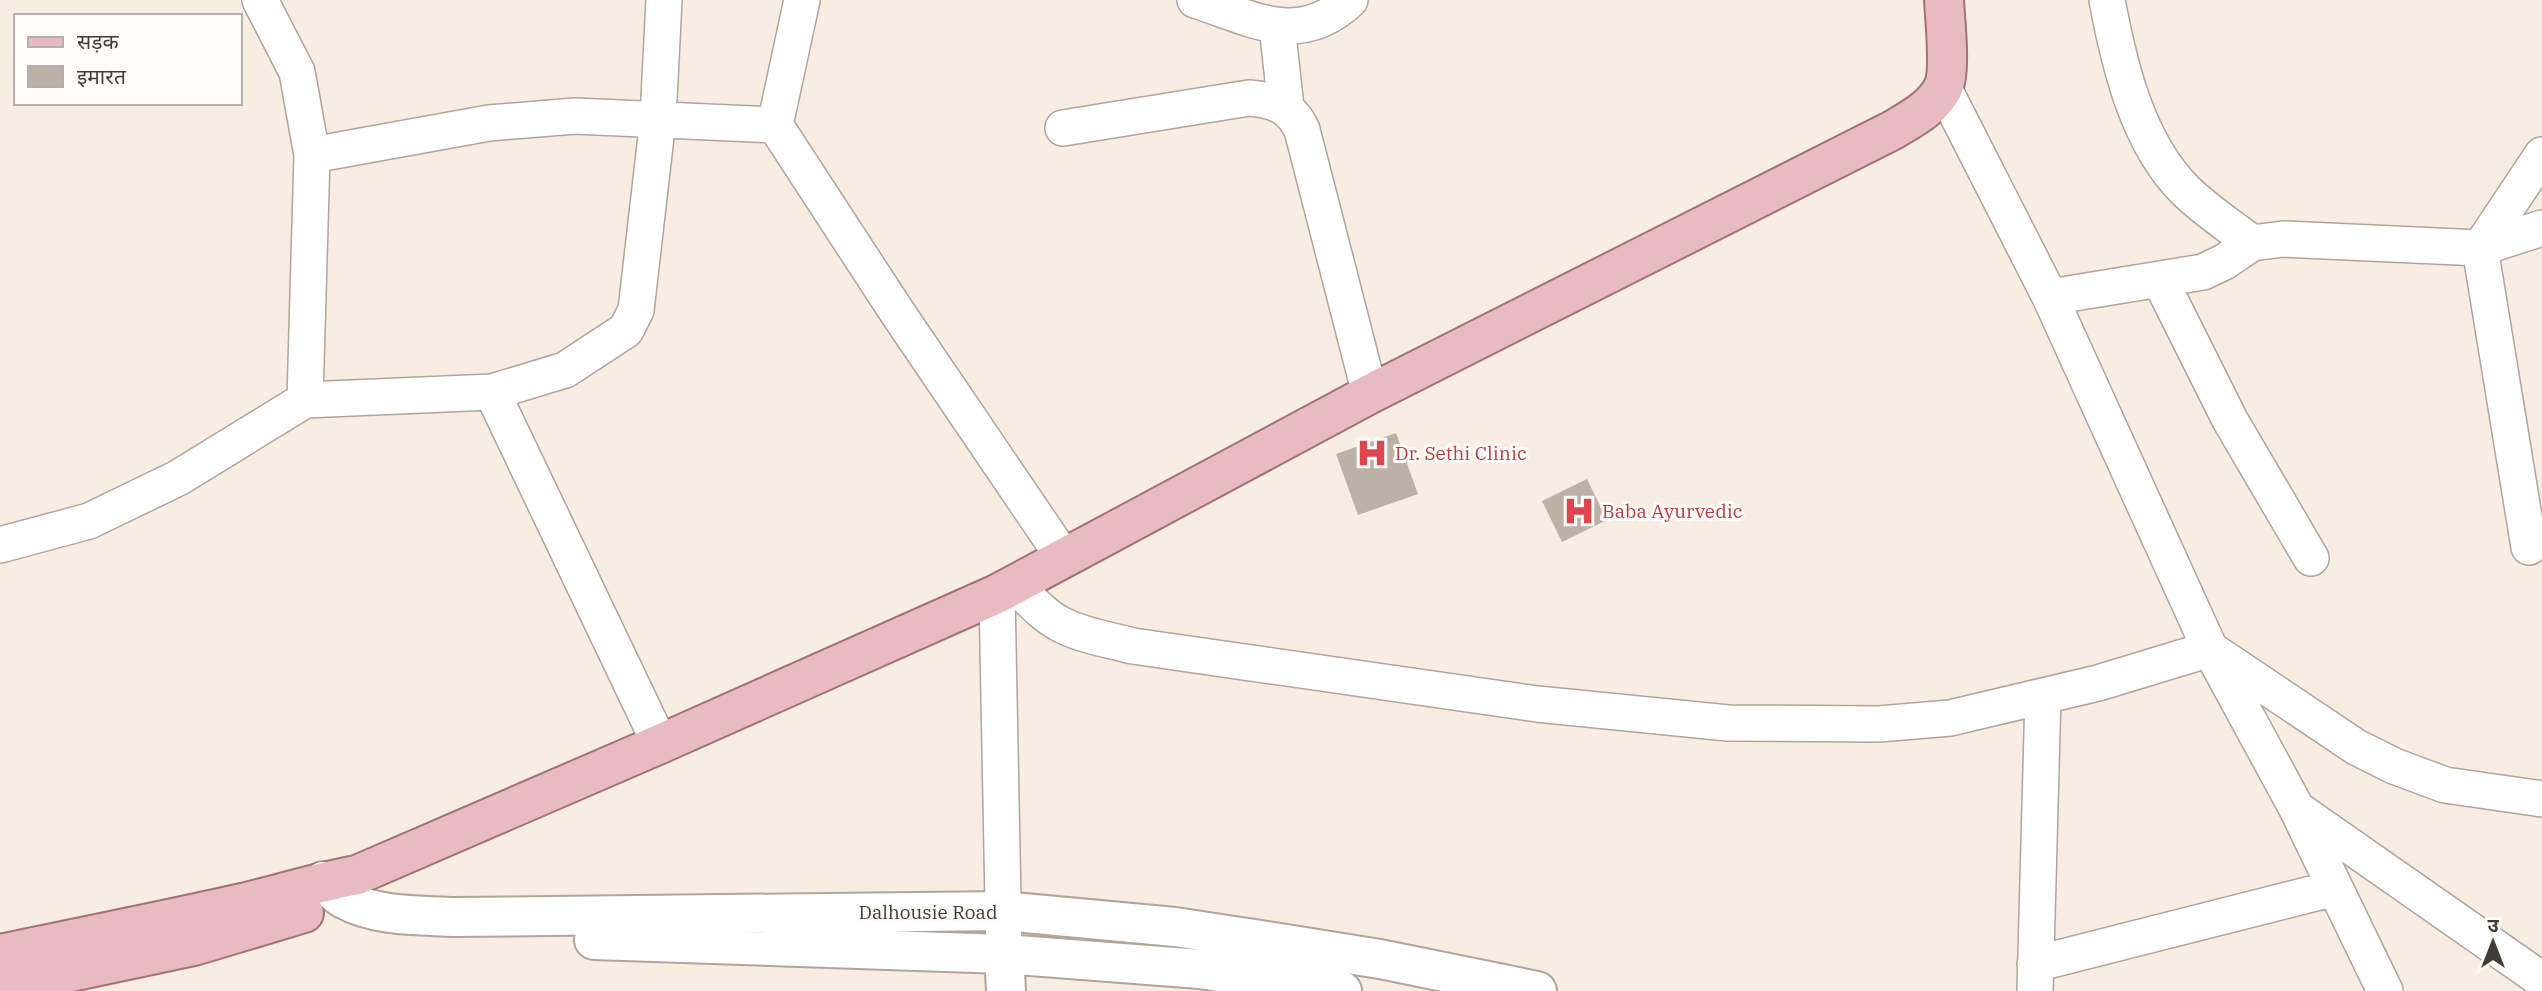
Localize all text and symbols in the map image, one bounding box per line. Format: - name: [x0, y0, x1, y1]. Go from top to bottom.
- legend: [14, 14, 242, 105]
- text: सड़क: [77, 27, 119, 55]
- text: इमारत: [77, 62, 127, 90]
- hospital icon: Dr. Sethi Clinic: [1355, 436, 1389, 470]
- place label: Dr. Sethi Clinic: [1395, 441, 1527, 465]
- hospital icon: Baba Ayurvedic: [1562, 494, 1596, 528]
- place label: Baba Ayurvedic: [1602, 499, 1743, 523]
- street label: Dalhousie Road: [859, 900, 998, 924]
- north arrow: [2458, 907, 2528, 977]
- text: उ: [2487, 913, 2499, 937]

